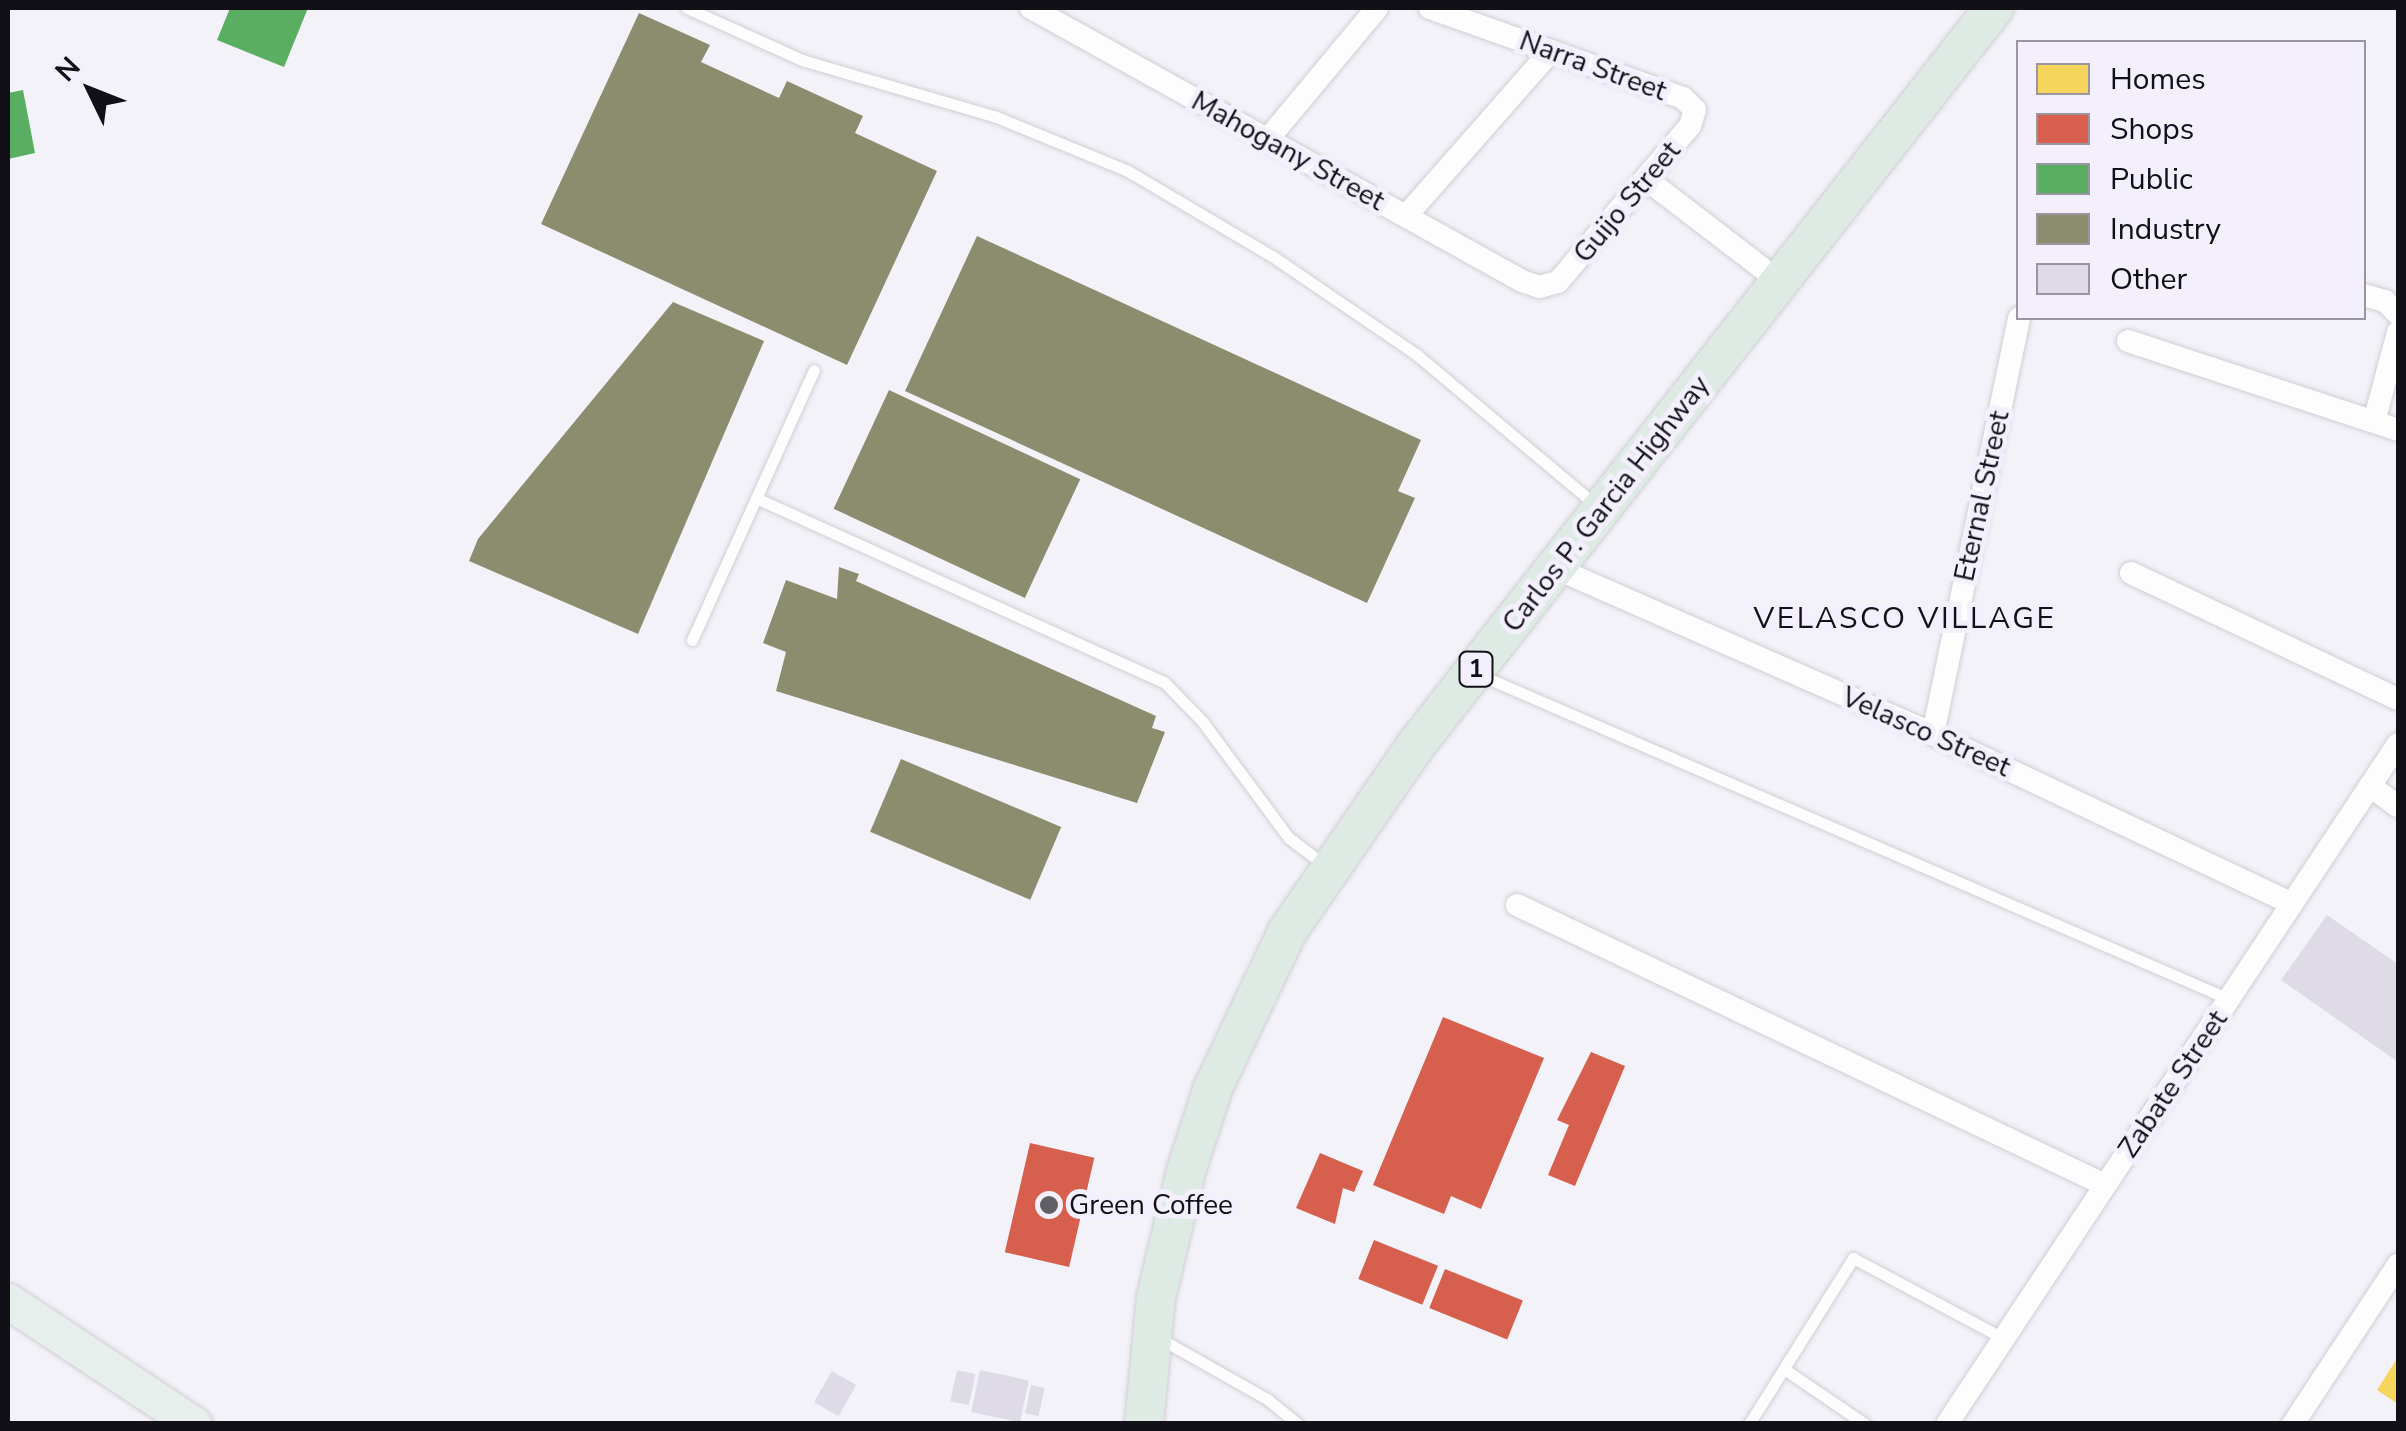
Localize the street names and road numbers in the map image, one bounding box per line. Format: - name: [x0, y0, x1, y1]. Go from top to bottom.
- street label: Narra Street: [1515, 24, 1671, 108]
- street label: Mahogany Street: [1186, 84, 1390, 218]
- street label: Guijo Street: [1566, 134, 1688, 270]
- street label: Carlos P. Garcia Highway: [1495, 369, 1717, 639]
- street label: Eternal Street: [1948, 408, 2016, 584]
- road number: 1: [1458, 649, 1494, 689]
- street label: Velasco Street: [1836, 680, 2016, 784]
- street label: Zabate Street: [2111, 1004, 2235, 1164]

